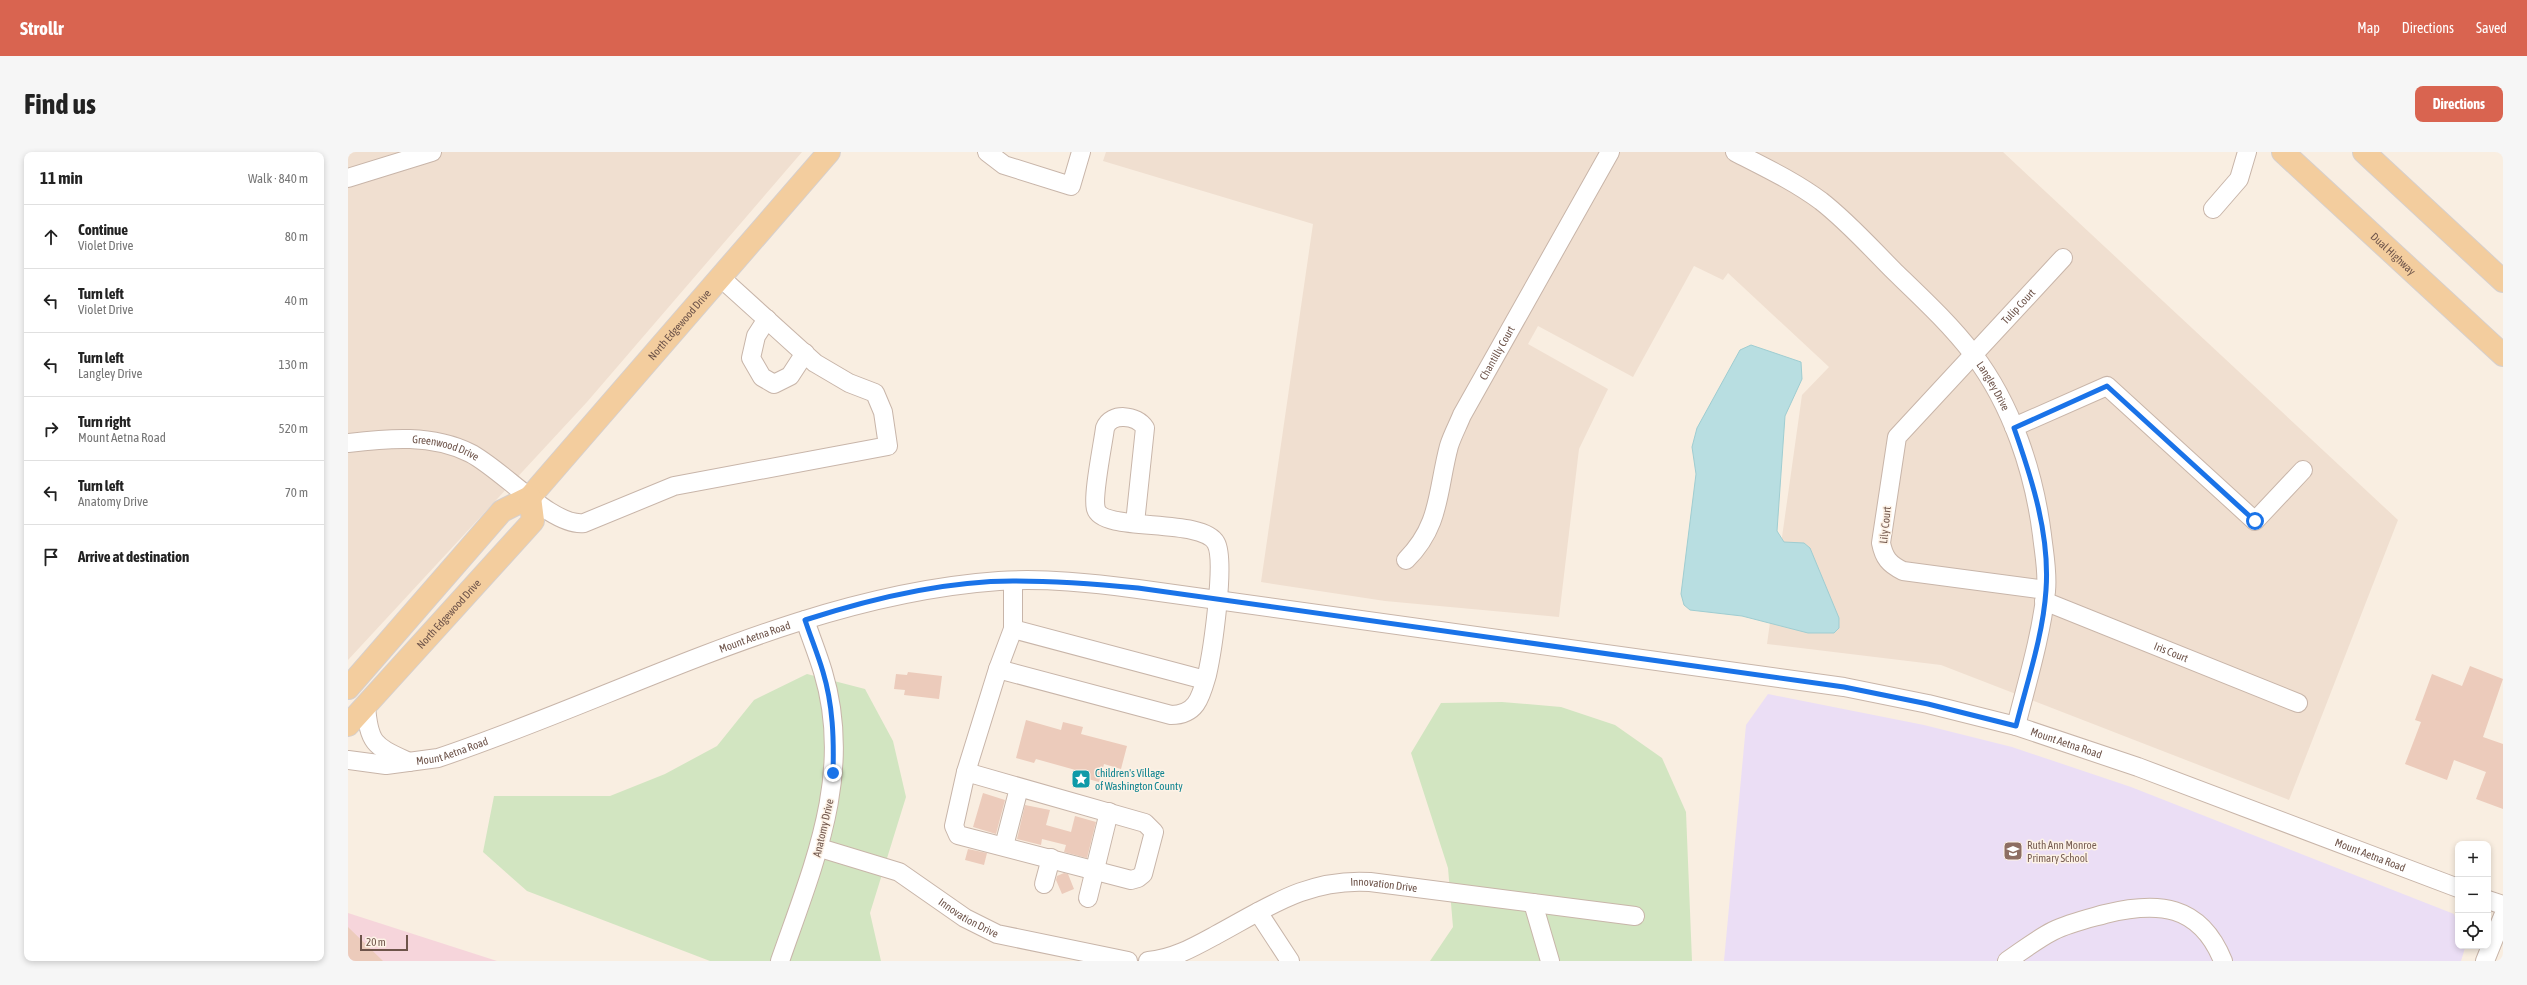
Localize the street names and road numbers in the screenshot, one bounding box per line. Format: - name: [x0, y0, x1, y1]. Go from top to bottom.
- street label: Dual Highway: [2369, 230, 2418, 278]
- street label: Tulip Court: [1999, 286, 2037, 326]
- street label: North Edgewood Drive: [646, 287, 713, 362]
- street label: Chantilly Court: [1477, 324, 1517, 382]
- street label: Langley Drive: [1974, 359, 2012, 412]
- street label: Greenwood Drive: [412, 433, 481, 463]
- street label: Lily Court: [1877, 506, 1893, 544]
- street label: North Edgewood Drive: [414, 577, 483, 651]
- street label: Mount Aetna Road: [718, 619, 792, 655]
- street label: Iris Court: [2152, 640, 2190, 664]
- street label: Mount Aetna Road: [2029, 725, 2104, 760]
- street label: Mount Aetna Road: [415, 735, 490, 767]
- street label: Anatomy Drive: [810, 798, 836, 858]
- street label: Mount Aetna Road: [2333, 836, 2407, 874]
- street label: Innovation Drive: [1350, 876, 1418, 894]
- street label: Innovation Drive: [936, 896, 1000, 940]

